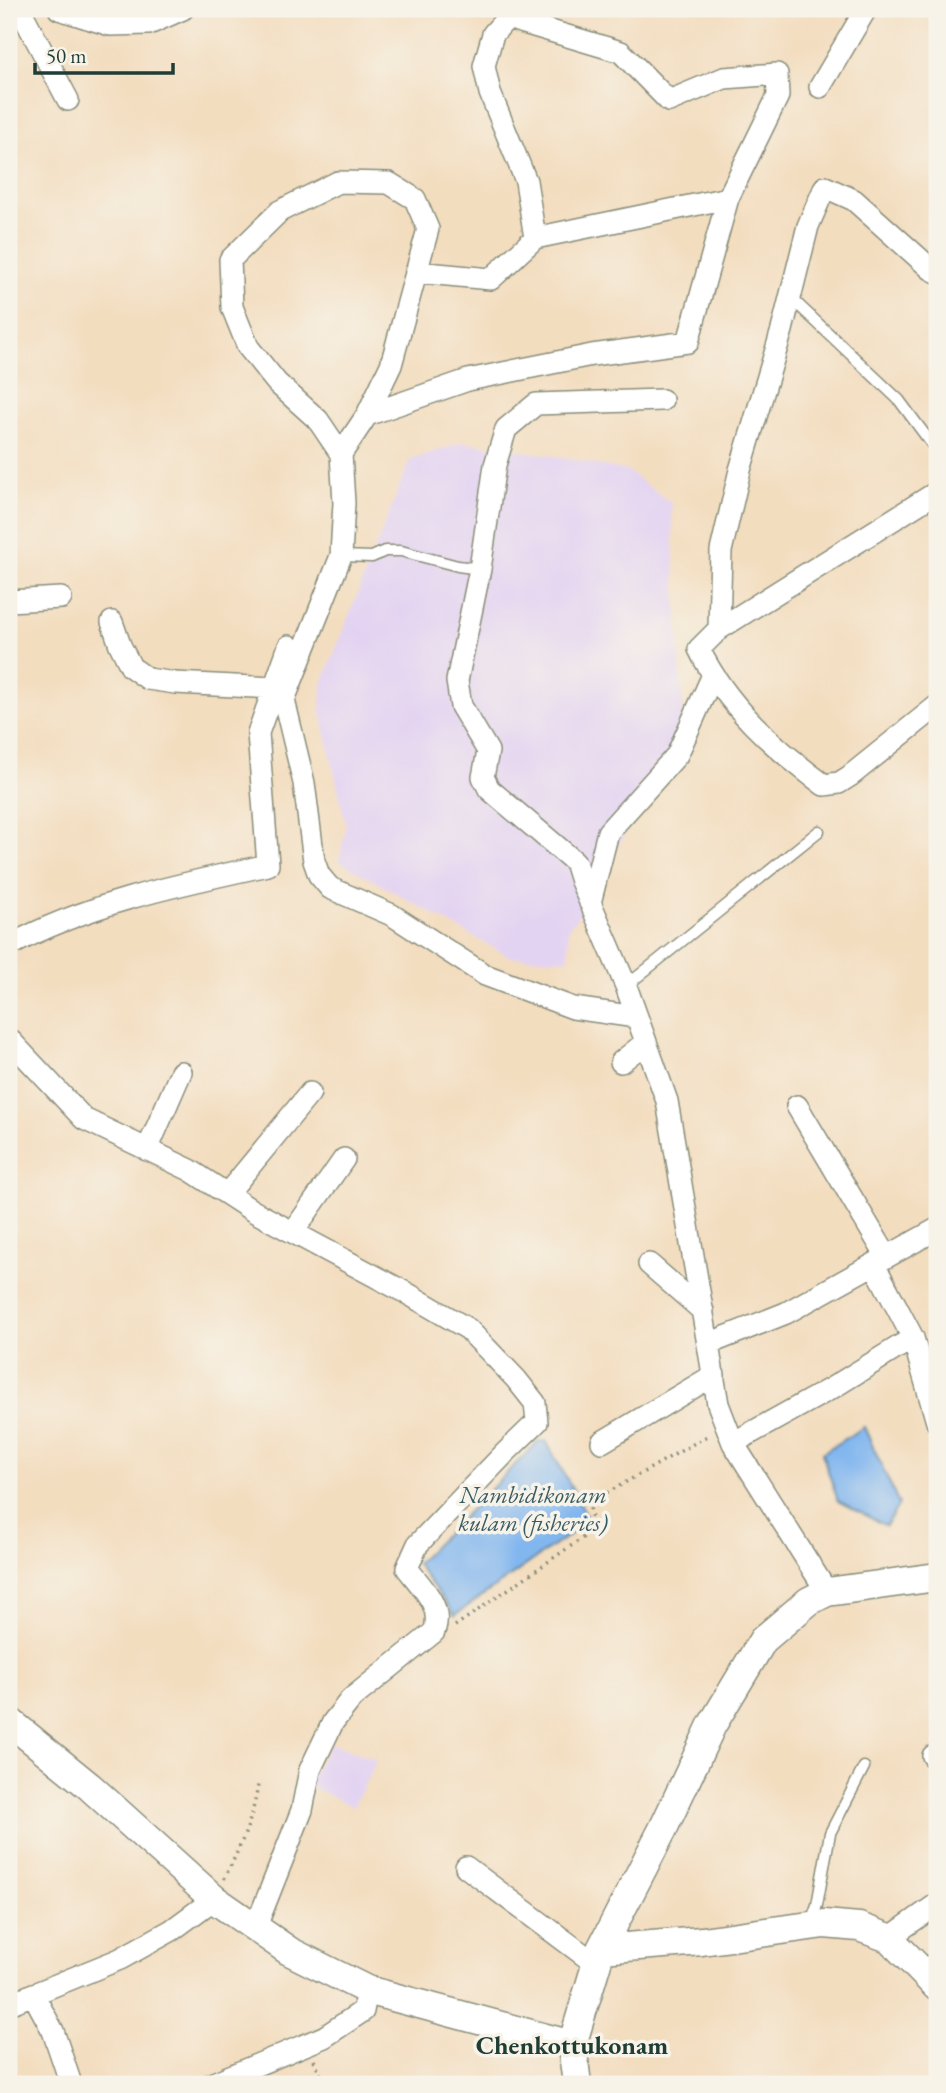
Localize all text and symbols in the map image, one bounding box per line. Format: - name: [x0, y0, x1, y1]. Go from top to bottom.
- scale bar: [35, 32, 173, 76]
- text: 50 m: [46, 42, 87, 69]
- water label: Nambidikonam kulam (fisheries): [458, 1479, 608, 1538]
- district label: Chenkottukonam: [476, 2028, 668, 2062]

